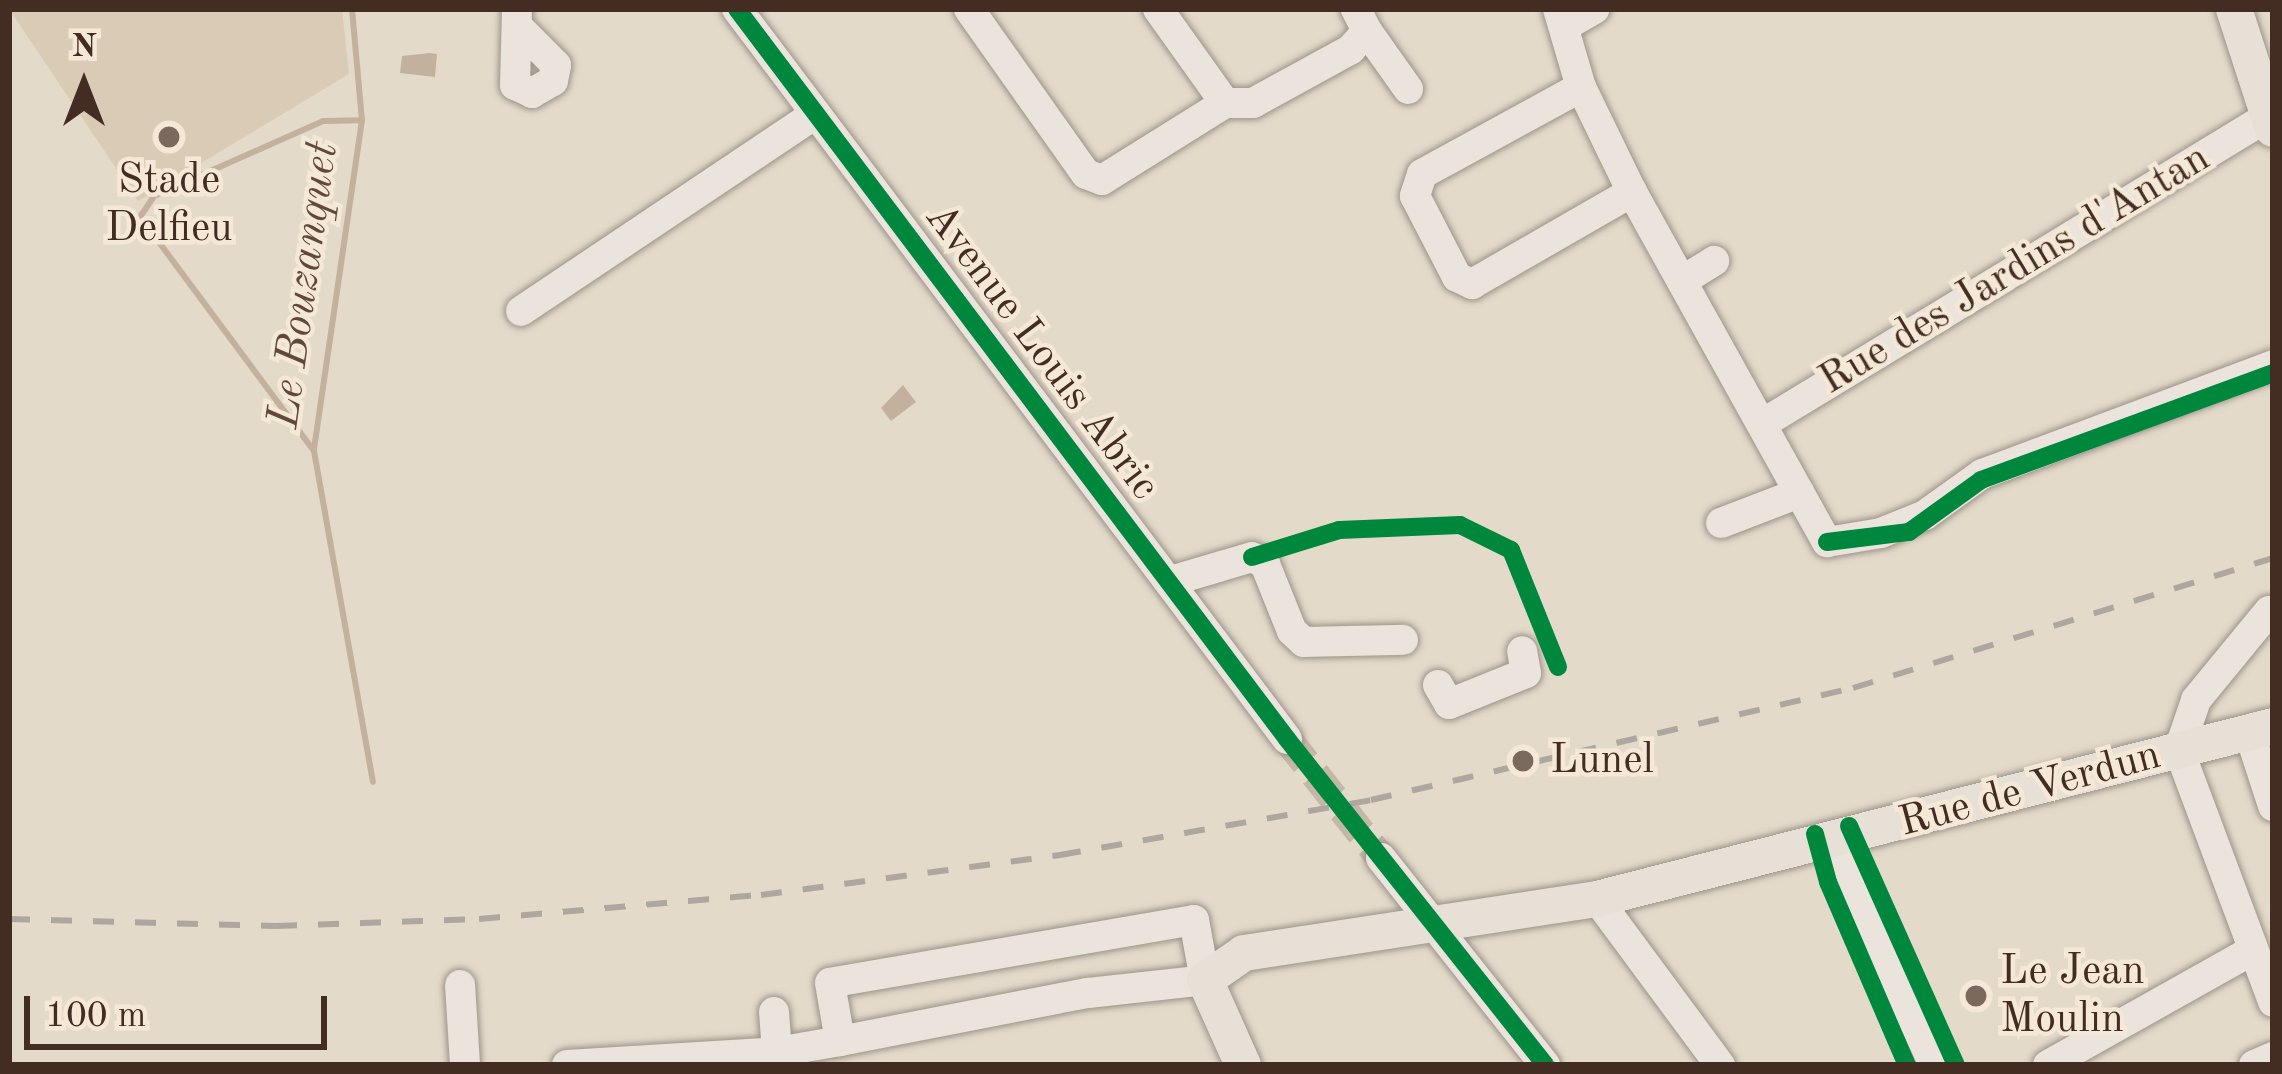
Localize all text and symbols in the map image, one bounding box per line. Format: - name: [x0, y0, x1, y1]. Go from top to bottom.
- north arrow: [24, 24, 144, 144]
- text: N: [71, 31, 97, 64]
- marker: Stade Delfieu: [156, 124, 182, 150]
- street label: Rue des Jardins d'Antan: [1811, 133, 2219, 407]
- water label: Le Bouzanquet: [258, 138, 352, 432]
- place label: Stade Delfieu: [105, 156, 233, 255]
- street label: Avenue Louis Abric: [913, 194, 1169, 510]
- street label: Rue de Verdun: [1894, 731, 2166, 849]
- place label: Lunel: [1550, 736, 1654, 786]
- marker: Lunel: [1507, 745, 1539, 777]
- place label: Le Jean Moulin: [2000, 947, 2145, 1046]
- scale bar: [30, 972, 333, 1046]
- marker: Le Jean Moulin: [1963, 983, 1989, 1009]
- text: 100 m: [45, 999, 146, 1035]

